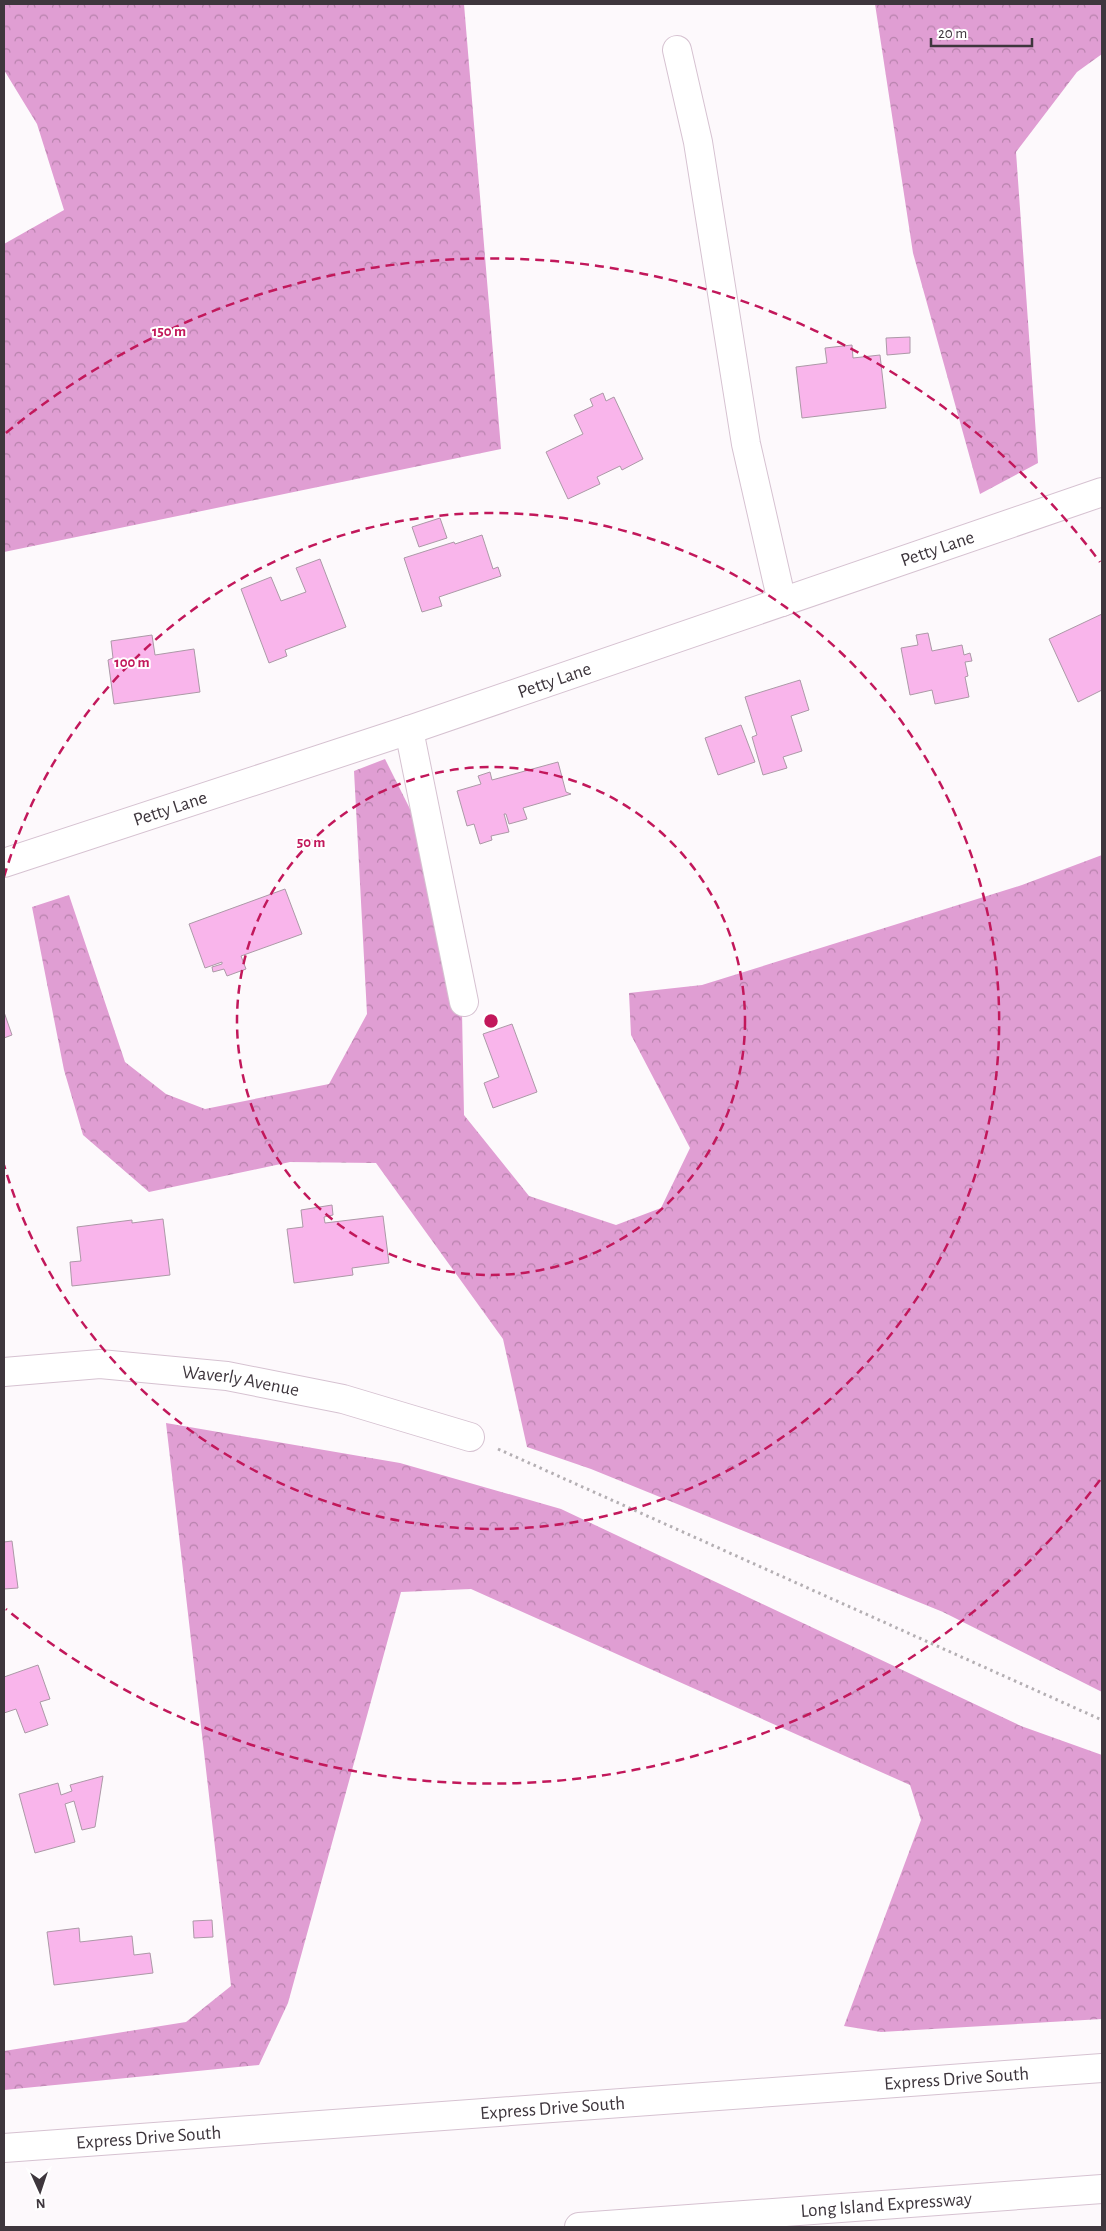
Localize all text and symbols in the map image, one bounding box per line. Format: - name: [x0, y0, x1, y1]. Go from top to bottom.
- scale bar: [931, 15, 1032, 47]
- text: 20 m: [938, 26, 967, 41]
- text: 150 m: [152, 324, 186, 339]
- street label: Petty Lane: [898, 527, 977, 570]
- text: 100 m: [114, 655, 150, 670]
- street label: Petty Lane: [515, 659, 594, 701]
- street label: Petty Lane: [131, 787, 209, 829]
- text: 50 m: [297, 835, 325, 850]
- centre of rings: [482, 1012, 500, 1030]
- street label: Waverly Avenue: [181, 1362, 301, 1400]
- street label: Express Drive South: [883, 2064, 1030, 2093]
- street label: Express Drive South: [479, 2093, 626, 2123]
- street label: Express Drive South: [75, 2123, 222, 2152]
- north arrow: [15, 2166, 65, 2216]
- street label: Long Island Expressway: [800, 2189, 973, 2220]
- text: N: [35, 2196, 46, 2210]

